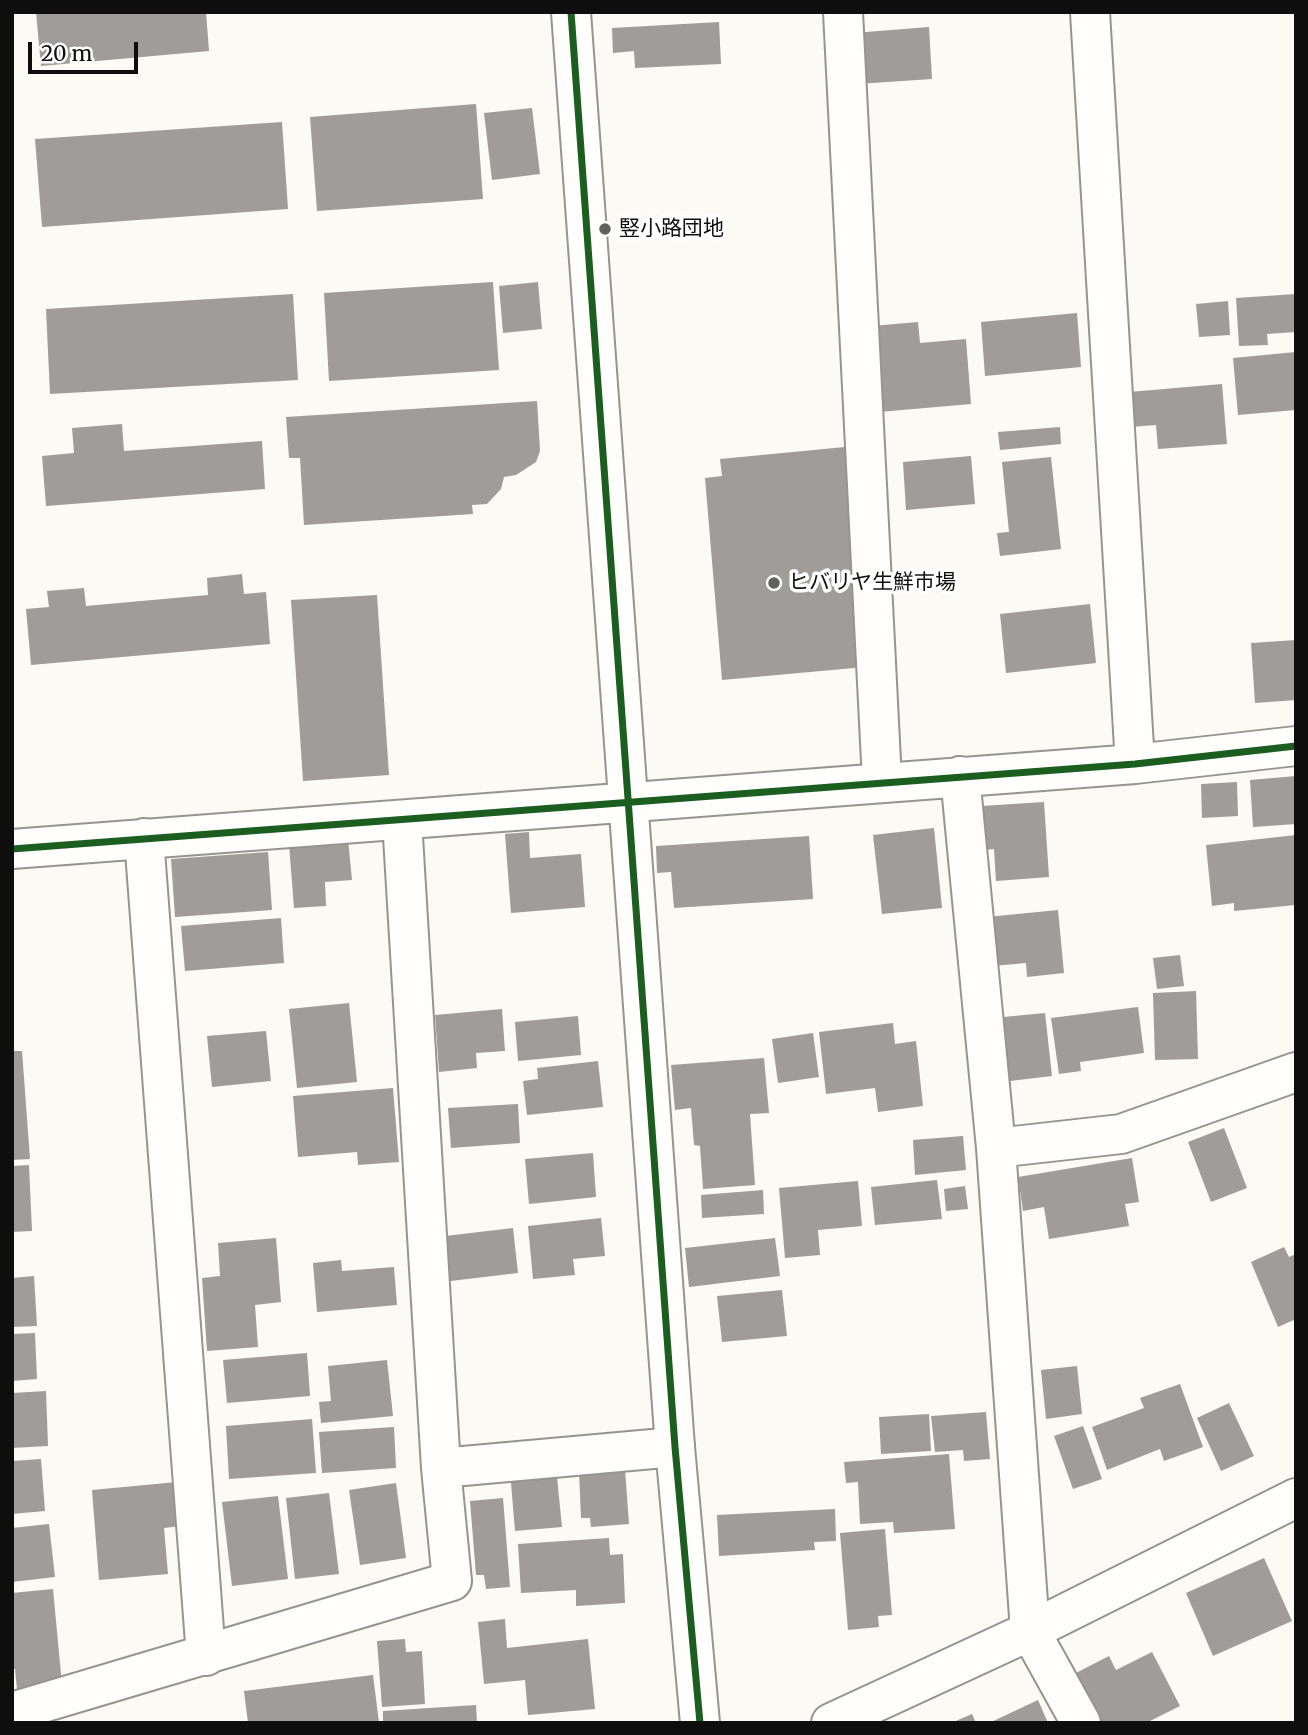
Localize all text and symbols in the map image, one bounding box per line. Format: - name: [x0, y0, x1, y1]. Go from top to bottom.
- scale bar: [32, 28, 142, 72]
- text: 20 m: [41, 40, 92, 67]
- place label: 竪小路団地: [619, 216, 724, 242]
- marker: 竪小路団地: [597, 221, 613, 237]
- place label: ヒバリヤ生鮮市場: [788, 570, 956, 596]
- marker: ヒバリヤ生鮮市場: [766, 575, 782, 591]

